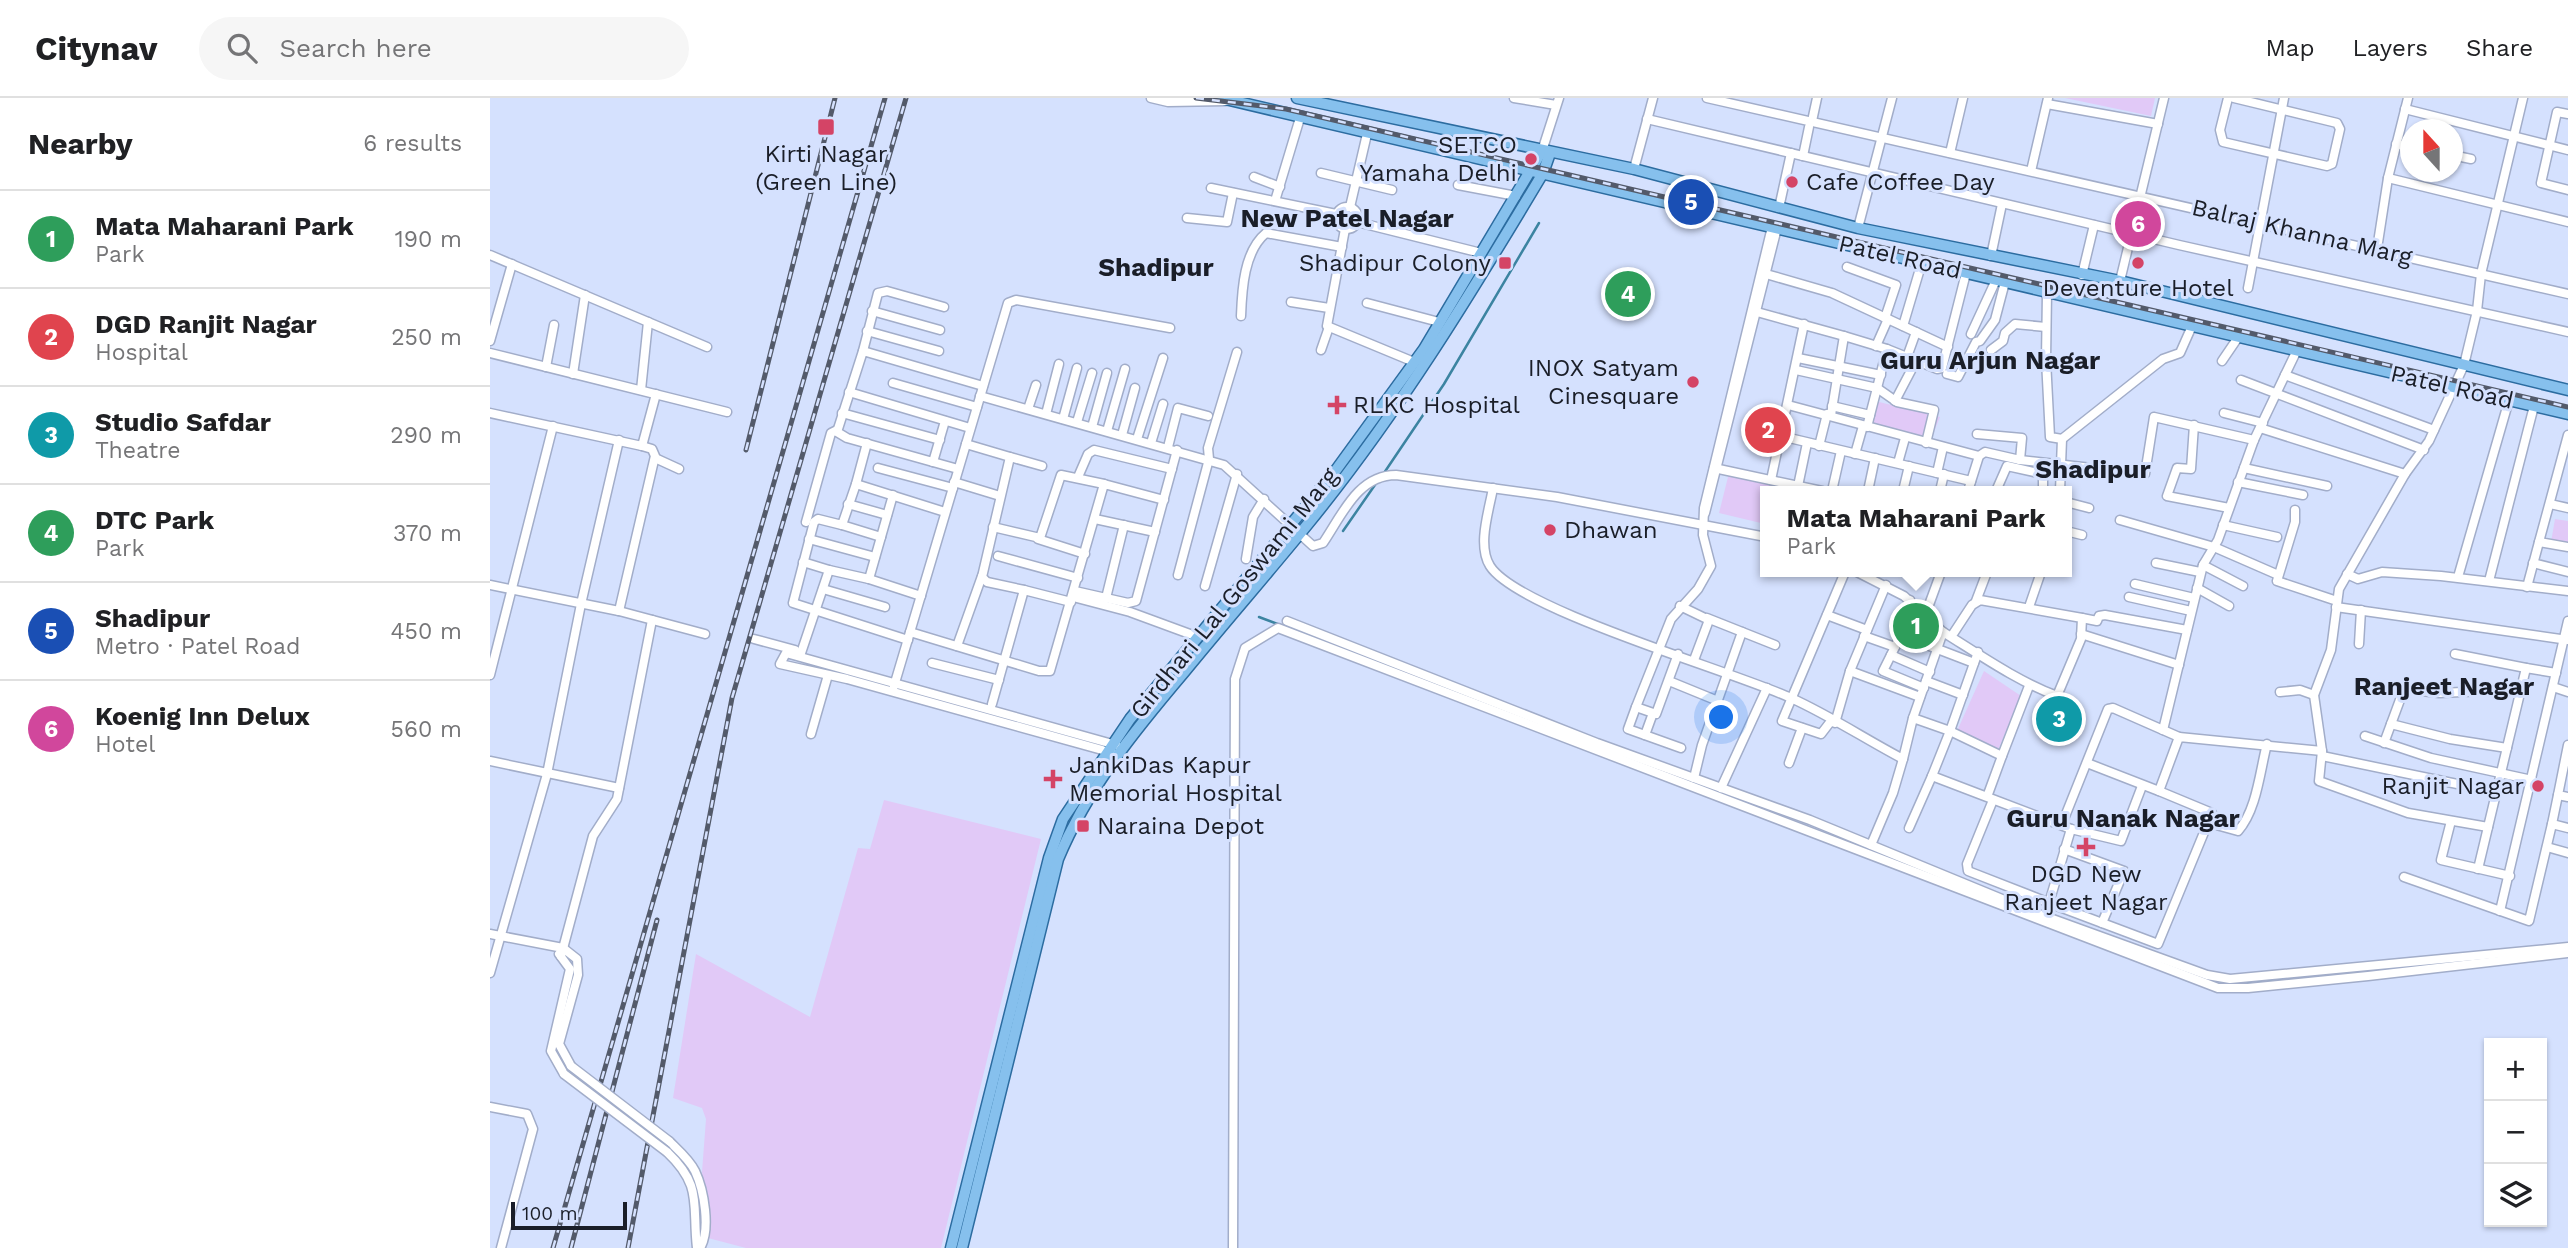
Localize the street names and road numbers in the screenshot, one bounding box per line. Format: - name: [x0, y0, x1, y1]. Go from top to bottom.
- street label: Balraj Khanna Marg: [2189, 193, 2415, 271]
- street label: Patel Road: [1836, 229, 1964, 285]
- street label: Patel Road: [2388, 359, 2516, 415]
- street label: Girdhari Lal Goswami Marg: [1124, 462, 1344, 724]

